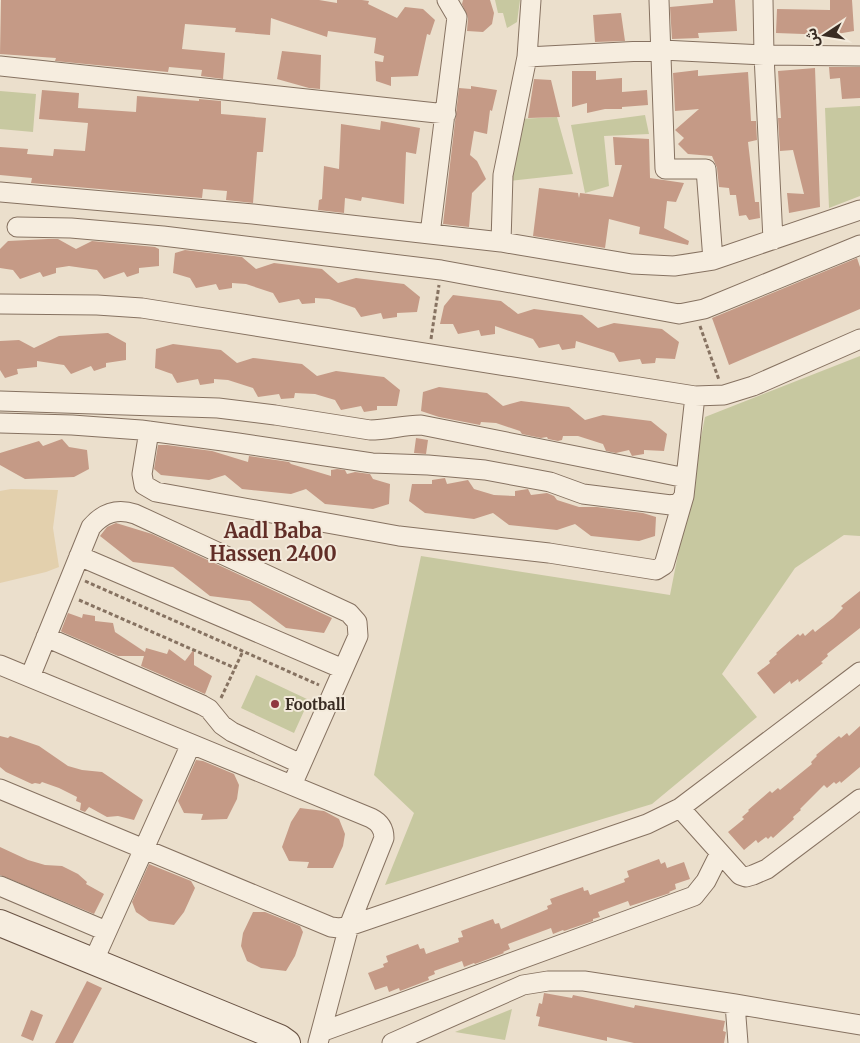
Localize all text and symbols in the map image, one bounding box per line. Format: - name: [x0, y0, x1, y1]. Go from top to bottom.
- north arrow: [800, 10, 850, 60]
- text: ش: [801, 26, 823, 49]
- district label: Aadl Baba Hassen 2400: [209, 518, 337, 566]
- place label: Football: [285, 695, 346, 714]
- marker: Football: [269, 698, 281, 710]

